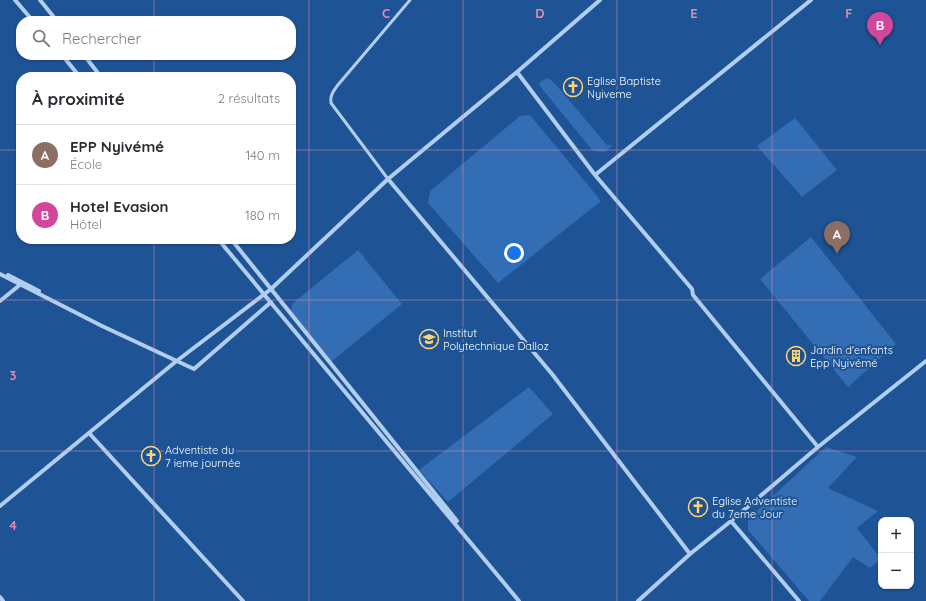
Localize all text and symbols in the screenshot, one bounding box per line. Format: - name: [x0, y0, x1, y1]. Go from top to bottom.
- text: C: [382, 5, 390, 21]
- text: D: [535, 5, 545, 21]
- text: E: [690, 5, 698, 21]
- text: F: [845, 5, 853, 21]
- pin: B: [867, 12, 893, 45]
- search box: [16, 16, 296, 60]
- icon: search: [30, 27, 52, 49]
- text: Rechercher: [62, 29, 141, 48]
- place label: Eglise Baptiste Nyiveme: [587, 74, 661, 101]
- church icon: Eglise Baptiste Nyiveme: [562, 76, 584, 98]
- text: À proximité: [32, 88, 125, 109]
- text: 2 résultats: [218, 90, 280, 106]
- text: EPP Nyivémé: [70, 137, 164, 156]
- text: A: [41, 147, 49, 163]
- text: 140 m: [245, 147, 280, 163]
- text: École: [70, 156, 102, 172]
- text: Hotel Evasion: [70, 197, 169, 216]
- text: B: [41, 207, 49, 223]
- text: 180 m: [245, 207, 280, 223]
- text: Hôtel: [70, 216, 102, 232]
- pin: A: [824, 221, 850, 254]
- your location: [504, 243, 524, 263]
- place label: Institut Polytechnique Dalloz: [443, 326, 549, 353]
- school or university icon: Institut Polytechnique Dalloz: [418, 328, 440, 350]
- place label: Jardin d'enfants Epp Nyivémé: [810, 343, 893, 370]
- building icon: Jardin d'enfants Epp Nyivémé: [785, 345, 807, 367]
- text: 3: [10, 367, 17, 383]
- place label: Adventiste du 7 ieme journée: [165, 443, 240, 470]
- church icon: Adventiste du 7 ieme journée: [140, 445, 162, 467]
- place label: Eglise Adventiste du 7eme Jour: [712, 494, 798, 521]
- church icon: Eglise Adventiste du 7eme Jour: [687, 496, 709, 518]
- text: 4: [9, 517, 17, 533]
- map controls: [878, 517, 914, 589]
- button: +: [878, 517, 914, 553]
- button: −: [878, 553, 914, 589]

